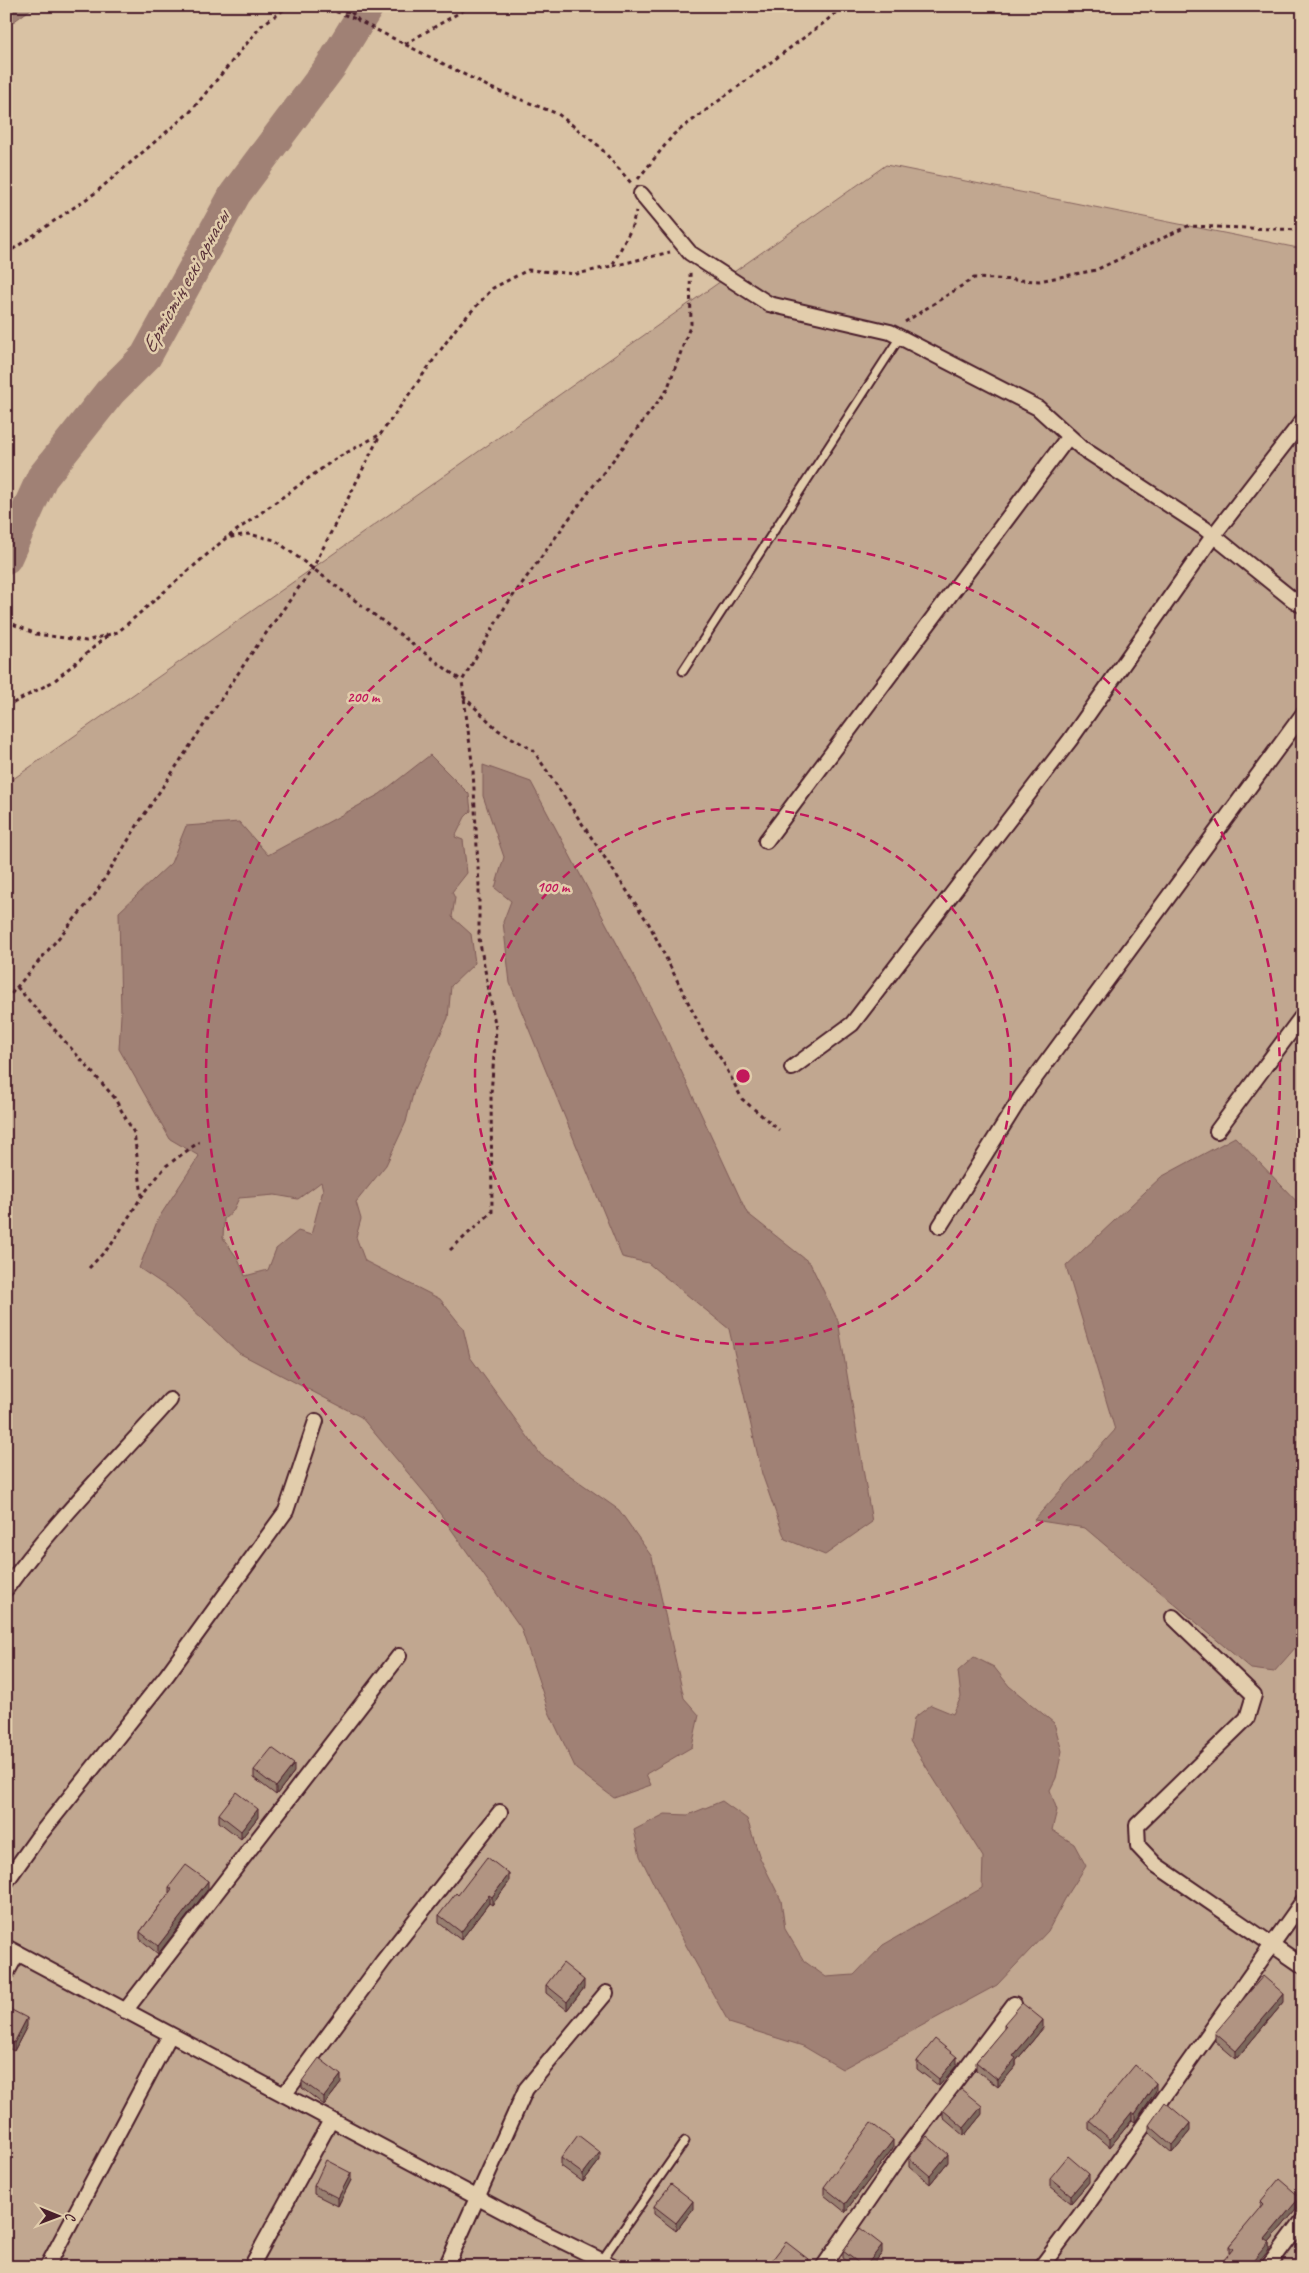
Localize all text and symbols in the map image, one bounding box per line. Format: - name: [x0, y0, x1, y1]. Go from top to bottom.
- water label: Ертістің ескі арнасы: [135, 203, 237, 357]
- text: 200 m: [347, 688, 381, 707]
- text: 100 m: [537, 878, 571, 897]
- centre of rings: [734, 1067, 752, 1085]
- north arrow: [32, 2190, 82, 2240]
- text: С: [62, 2213, 79, 2222]

